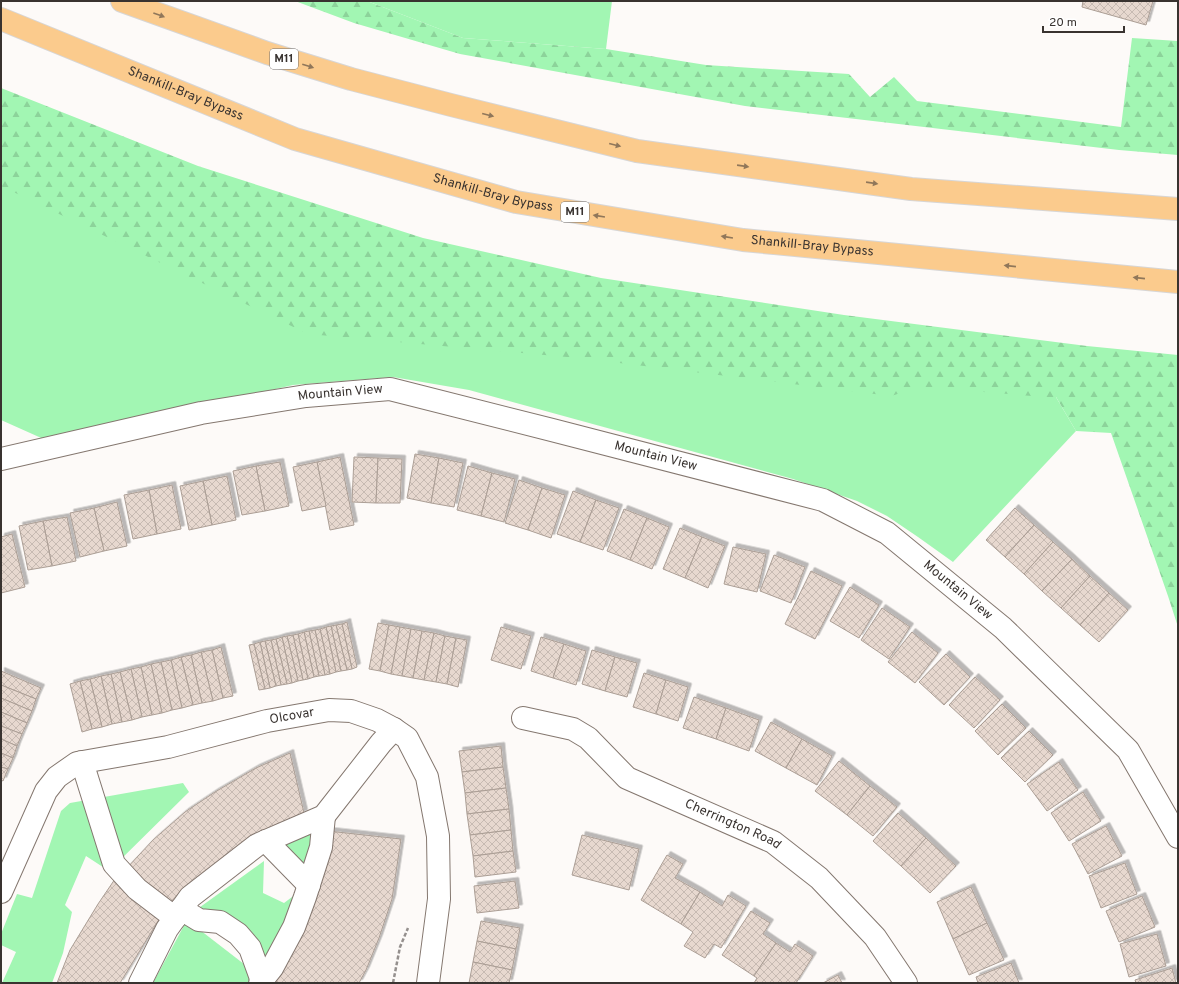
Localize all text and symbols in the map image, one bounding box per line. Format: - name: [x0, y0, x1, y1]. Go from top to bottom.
- scale bar: [1043, 8, 1124, 34]
- one-way arrow: [153, 12, 165, 18]
- text: 20 m: [1049, 15, 1077, 31]
- road number: M11: [270, 49, 298, 69]
- street label: Shankill-Bray Bypass: [125, 63, 245, 125]
- one-way arrow: [302, 63, 314, 69]
- one-way arrow: [482, 112, 495, 118]
- one-way arrow: [609, 143, 621, 149]
- one-way arrow: [737, 163, 749, 169]
- street label: Shankill-Bray Bypass: [431, 171, 554, 216]
- one-way arrow: [866, 180, 878, 187]
- road number: M11: [561, 202, 589, 222]
- one-way arrow: [593, 213, 605, 219]
- street label: Shankill-Bray Bypass: [750, 233, 874, 261]
- one-way arrow: [721, 234, 733, 240]
- one-way arrow: [1004, 262, 1016, 269]
- one-way arrow: [1133, 275, 1145, 282]
- street label: Mountain View: [297, 382, 383, 405]
- street label: Mountain View: [612, 438, 699, 475]
- street label: Mountain View: [920, 558, 995, 624]
- street label: Olcovar: [268, 705, 316, 728]
- street label: Cherrington Road: [682, 796, 784, 853]

